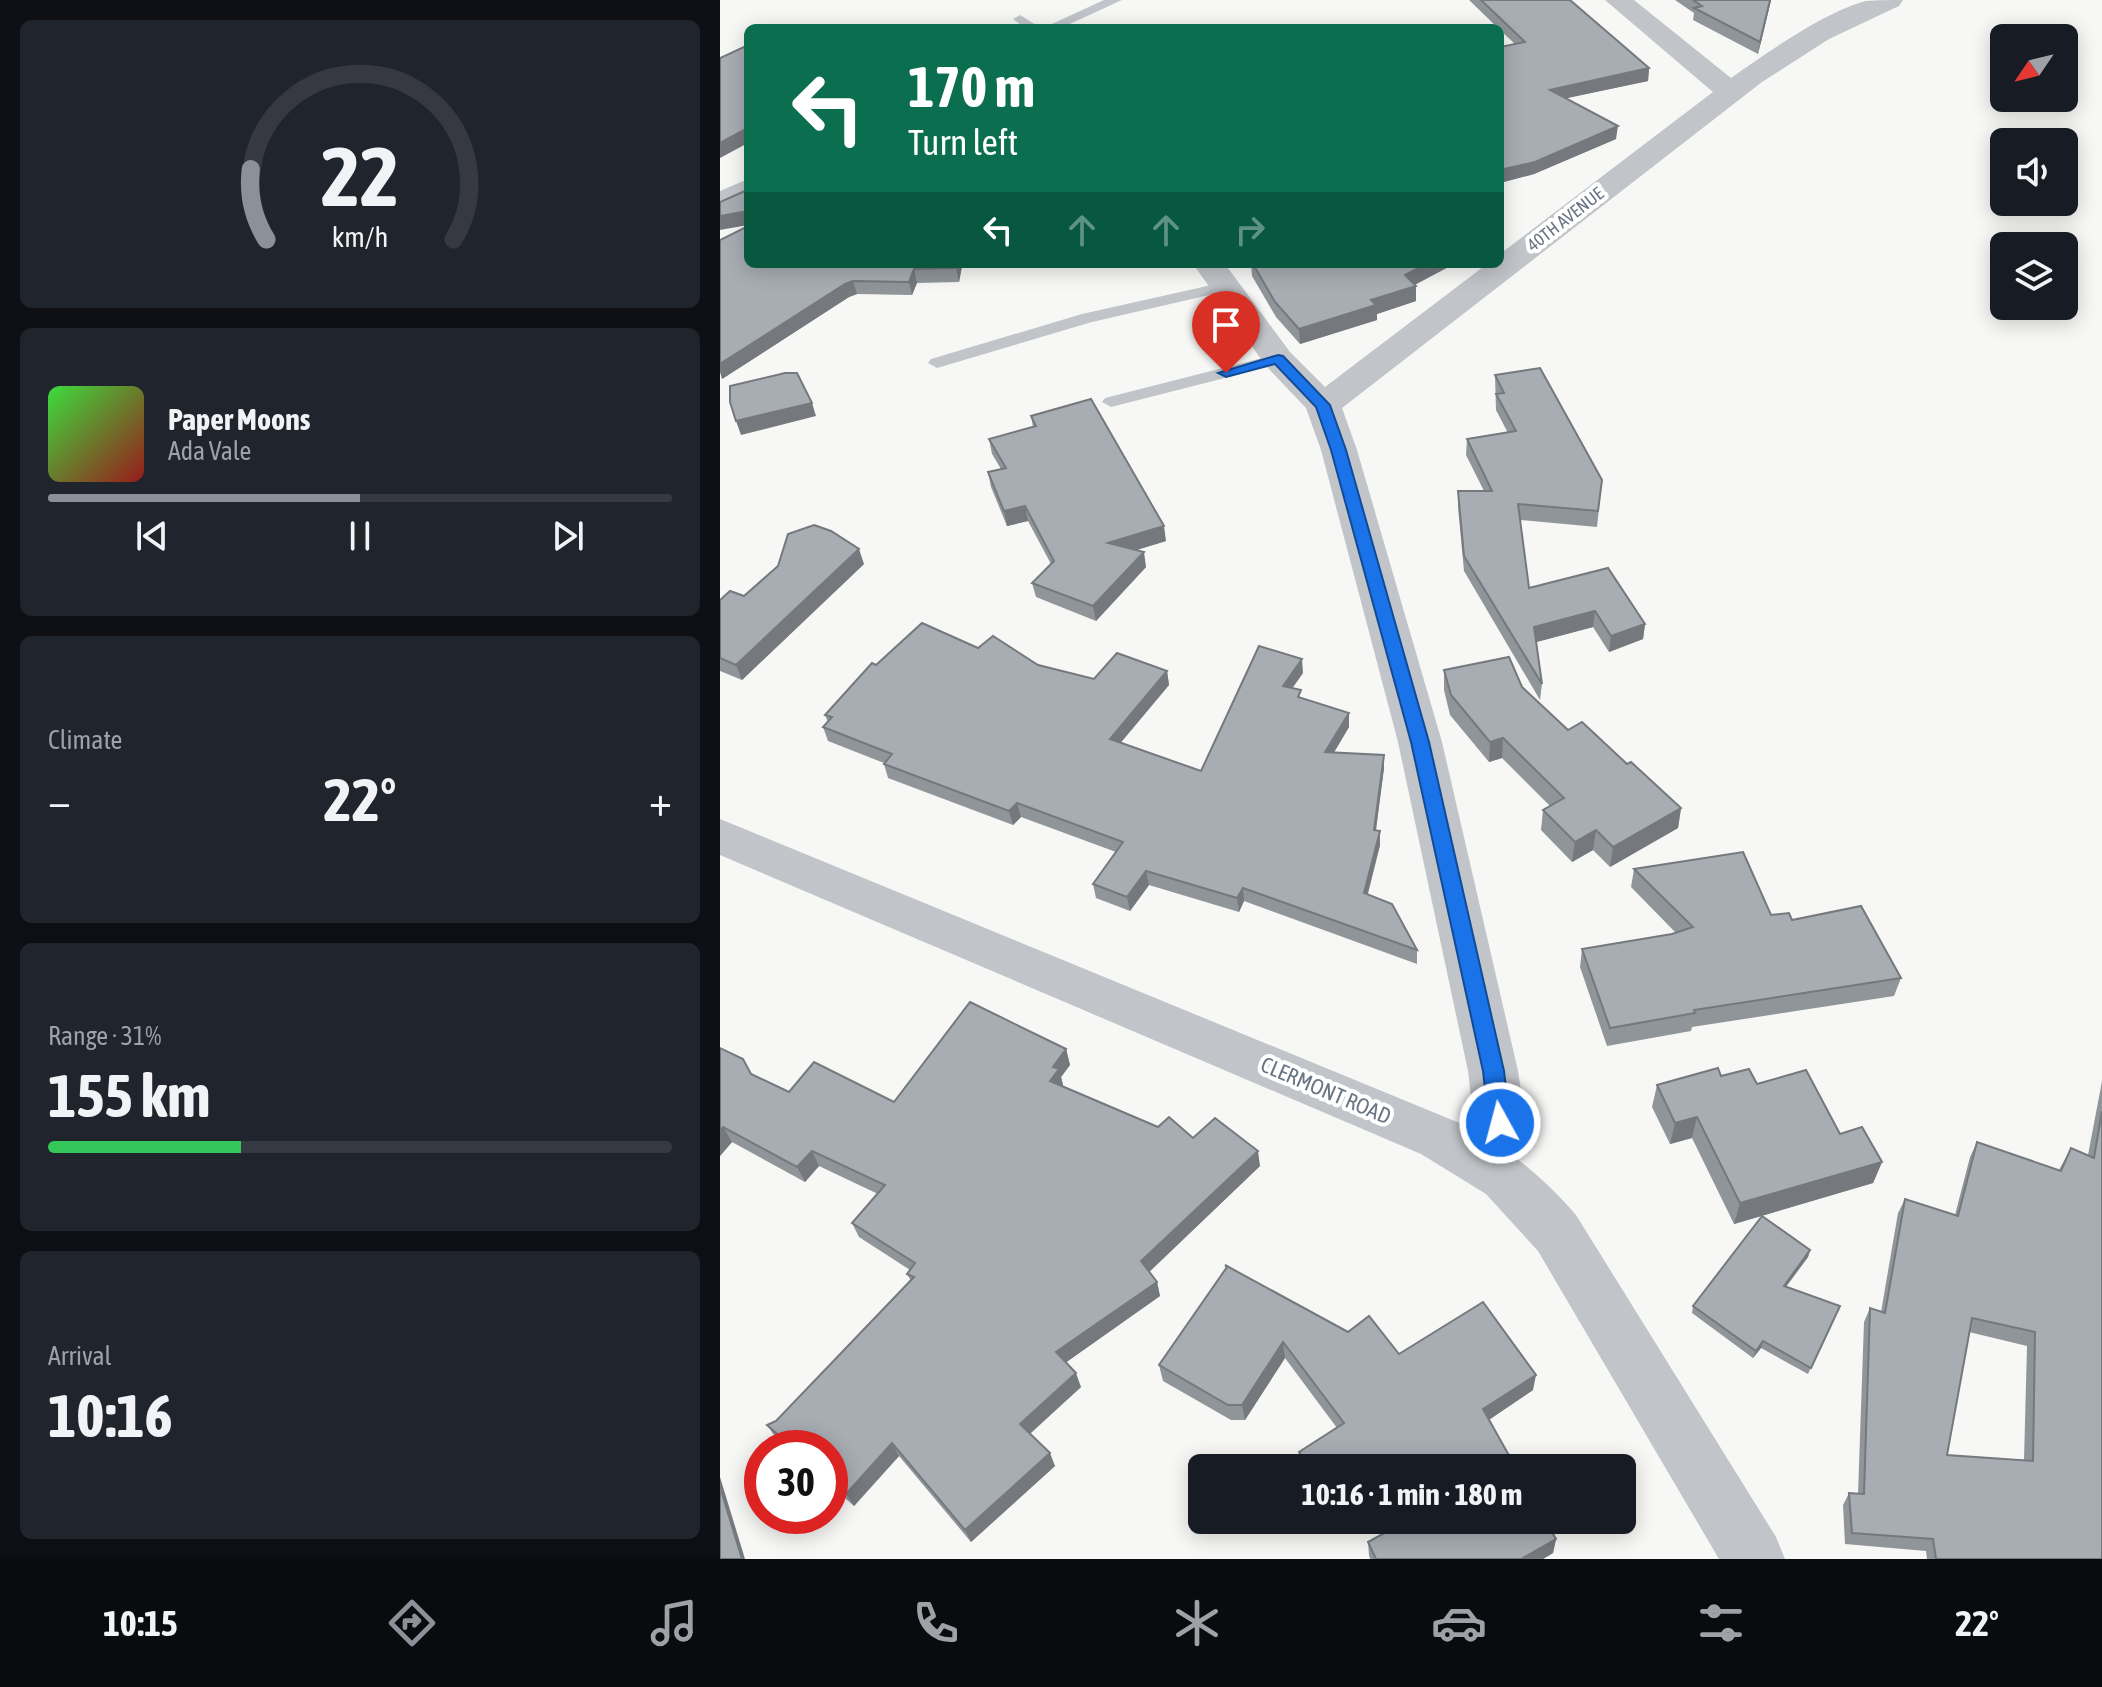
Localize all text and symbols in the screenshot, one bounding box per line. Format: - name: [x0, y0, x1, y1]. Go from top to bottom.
- north arrow: [1990, 24, 2078, 112]
- map controls: [1990, 24, 2078, 320]
- text: 170 m: [908, 55, 1035, 119]
- icon: left: [776, 56, 880, 160]
- text: Turn left: [908, 121, 1018, 163]
- text: 22: [321, 127, 399, 223]
- button: sound: [1990, 128, 2078, 216]
- street label: 40TH AVENUE: [1522, 182, 1608, 255]
- icon: left: [976, 208, 1020, 252]
- icon: ahead: [1060, 208, 1104, 252]
- icon: ahead: [1144, 208, 1188, 252]
- icon: right: [1228, 208, 1272, 252]
- text: km/h: [332, 220, 388, 253]
- button: layers: [1990, 232, 2078, 320]
- pin: [1192, 291, 1260, 373]
- icon: arrive: [1204, 303, 1248, 347]
- text: Paper Moons: [168, 402, 310, 436]
- text: Ada Vale: [168, 436, 251, 466]
- icon: previous: [130, 514, 174, 558]
- icon: pause: [338, 514, 382, 558]
- icon: next: [546, 514, 590, 558]
- text: Climate: [48, 725, 122, 755]
- text: 22°: [324, 765, 396, 834]
- text: −: [48, 775, 71, 825]
- text: +: [649, 775, 672, 825]
- text: Range · 31%: [48, 1021, 161, 1051]
- street label: CLERMONT ROAD: [1257, 1051, 1395, 1129]
- text: 155 km: [48, 1061, 210, 1130]
- position arrow: [1458, 1081, 1542, 1165]
- text: Arrival: [48, 1341, 112, 1371]
- text: 10:16: [48, 1381, 173, 1450]
- speed limit sign: 30: [744, 1430, 848, 1534]
- text: 10:16 · 1 min · 180 m: [1302, 1477, 1522, 1511]
- icon: directions: [384, 1595, 440, 1651]
- icon: music: [646, 1595, 702, 1651]
- icon: phone: [908, 1595, 964, 1651]
- icon: climate: [1169, 1595, 1225, 1651]
- icon: car: [1431, 1595, 1487, 1651]
- icon: filters: [1693, 1595, 1749, 1651]
- text: 10:15: [103, 1602, 178, 1644]
- text: 22°: [1955, 1602, 1999, 1644]

